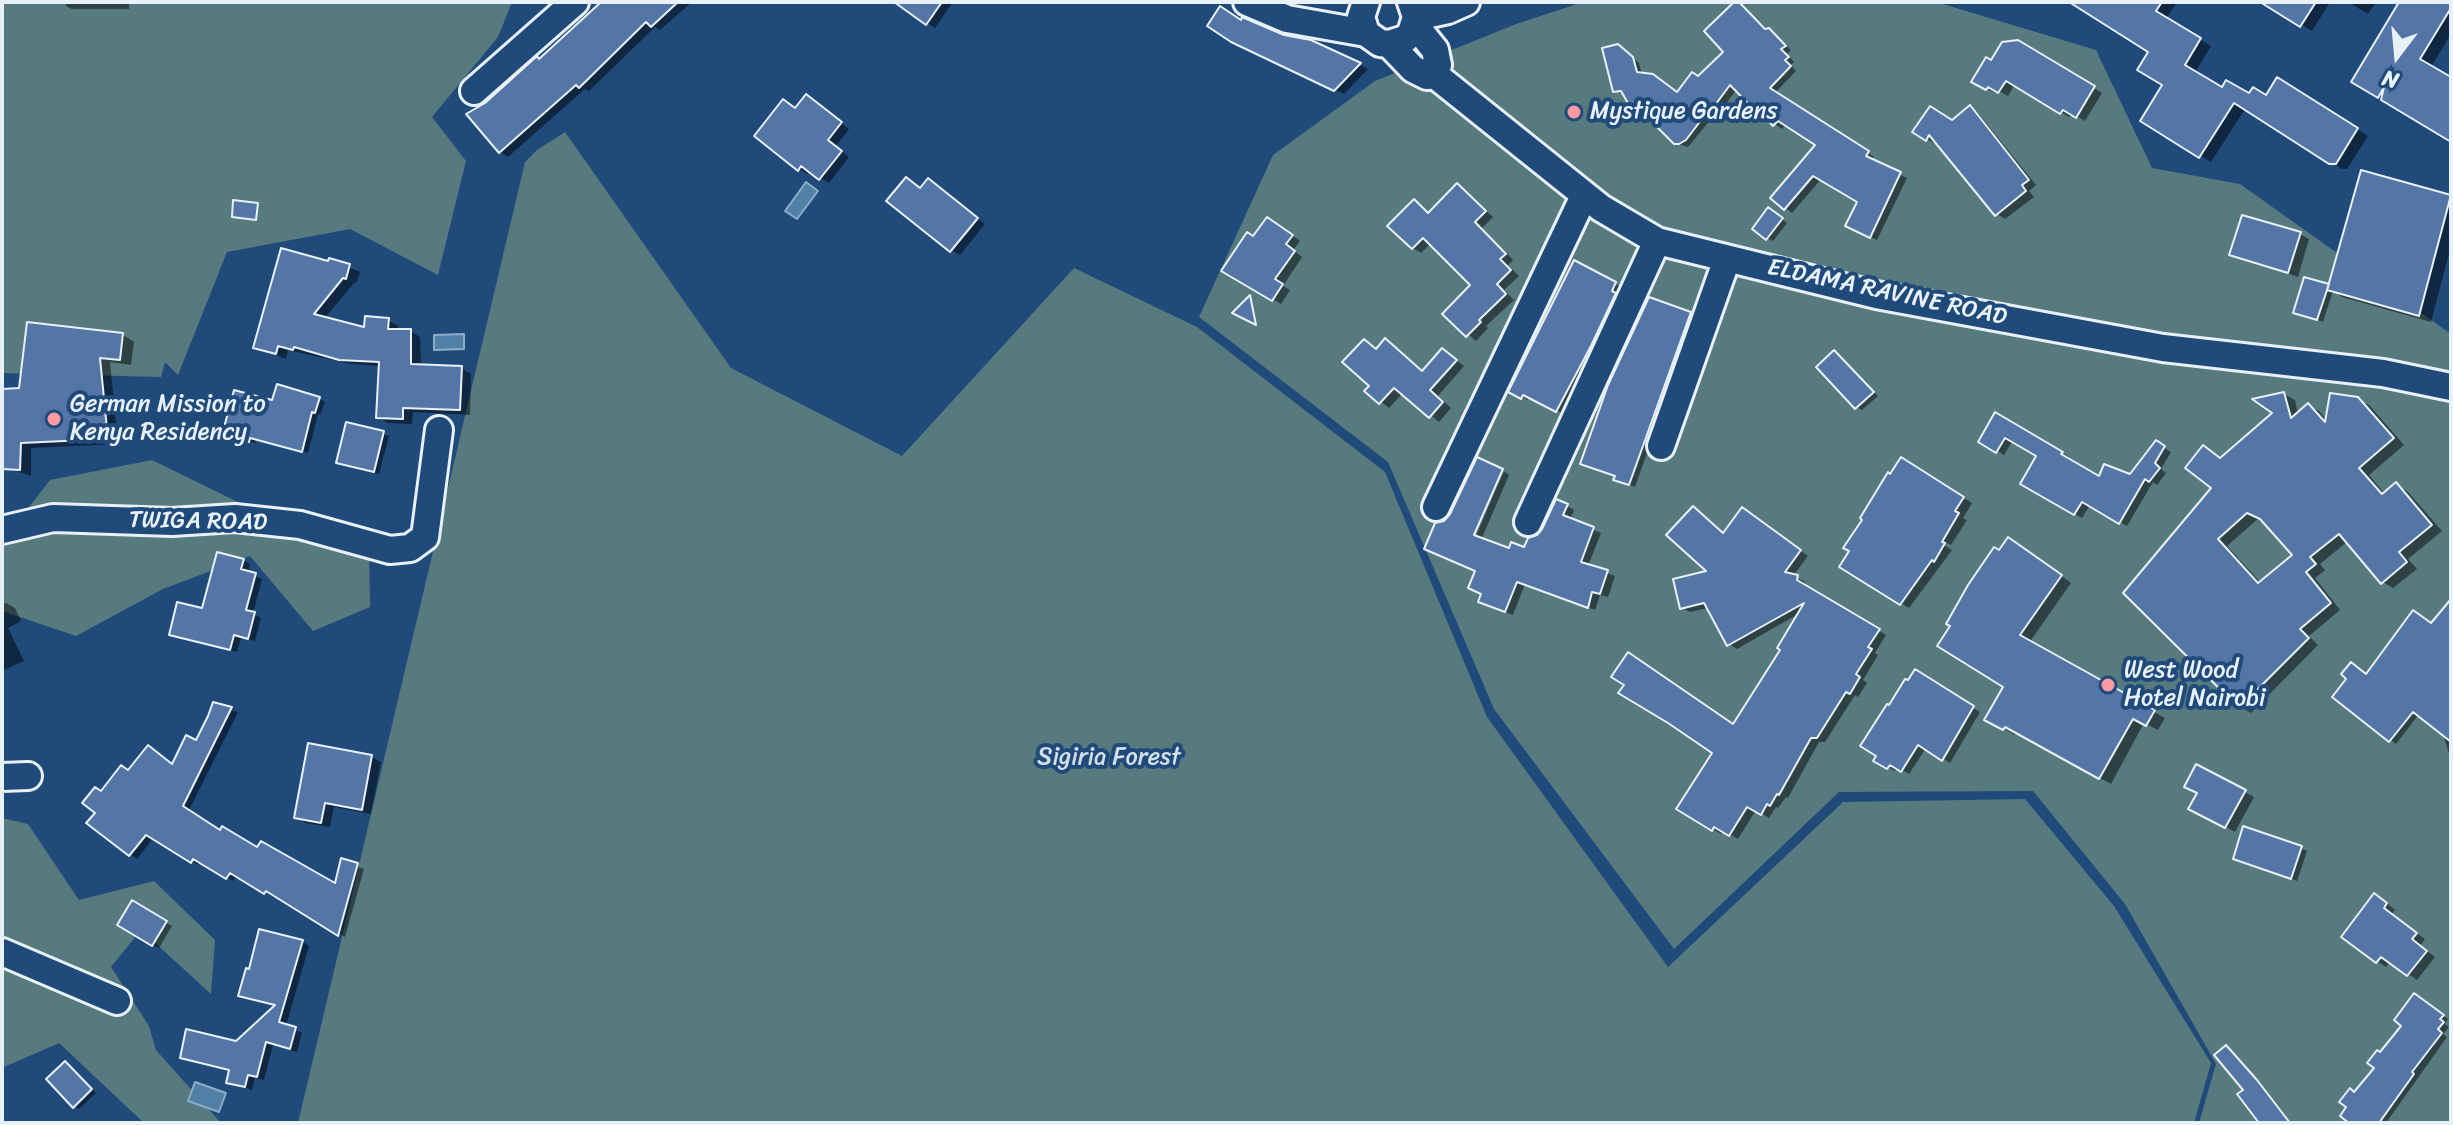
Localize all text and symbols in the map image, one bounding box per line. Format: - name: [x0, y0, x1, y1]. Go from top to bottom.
- north arrow: [2357, 16, 2437, 96]
- text: N: [2378, 59, 2403, 100]
- place label: Mystique Gardens: [1590, 98, 1778, 126]
- marker: Mystique Gardens: [1565, 103, 1583, 121]
- street label: ELDAMA RAVINE ROAD: [1765, 254, 2009, 332]
- place label: German Mission to Kenya Residency: [70, 391, 266, 447]
- marker: German Mission to Kenya Residency: [45, 410, 63, 428]
- street label: TWIGA ROAD: [128, 506, 268, 538]
- place label: West Wood Hotel Nairobi: [2124, 657, 2266, 713]
- marker: West Wood Hotel Nairobi: [2099, 676, 2117, 694]
- park label: Sigiria Forest: [1037, 744, 1181, 772]

